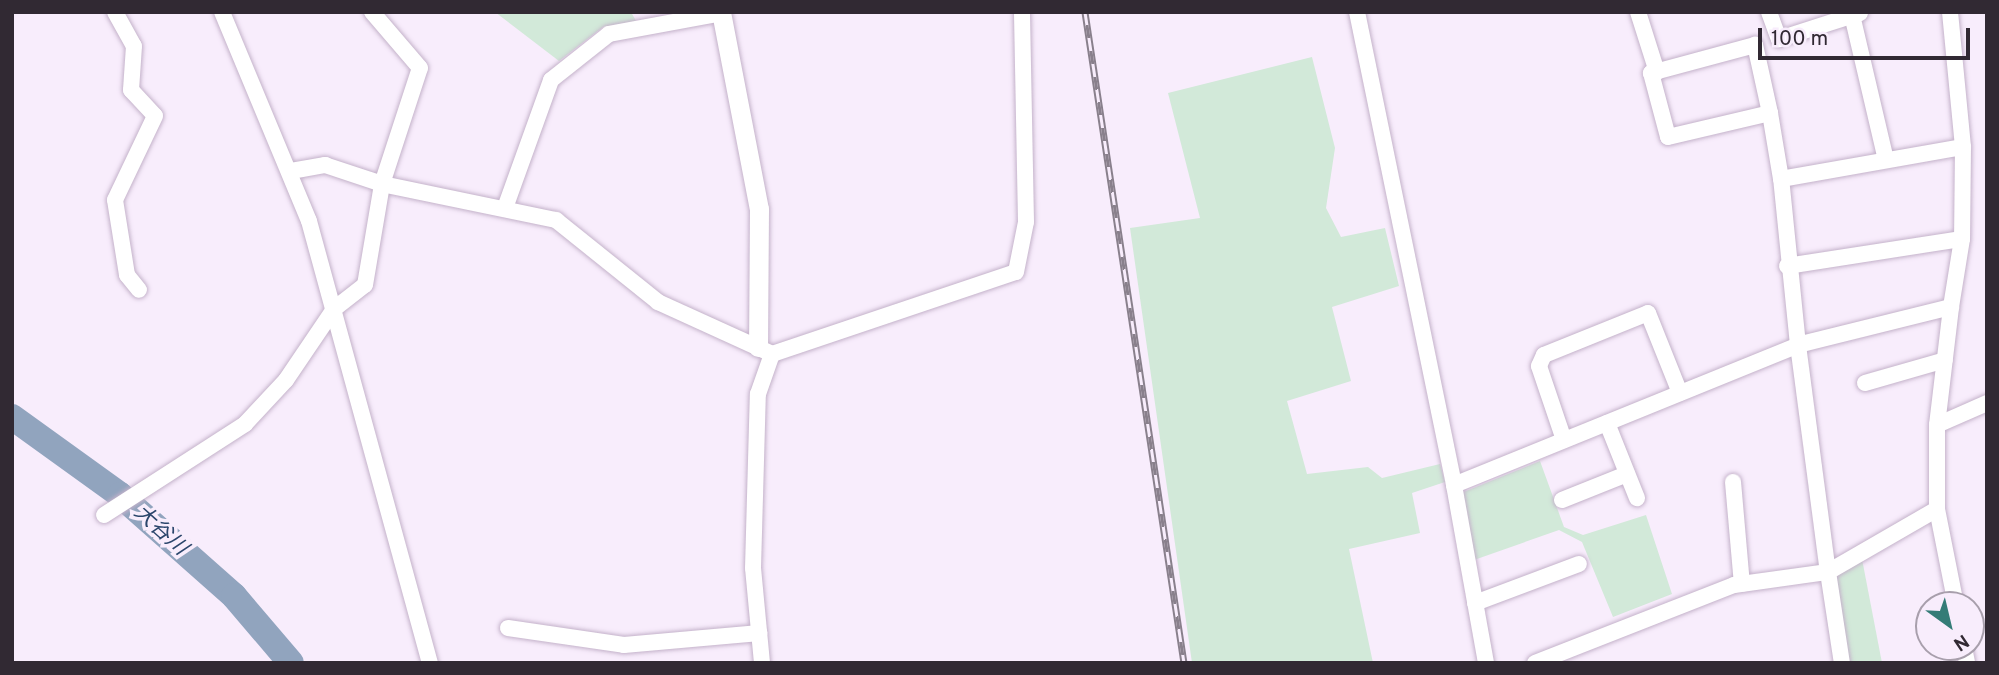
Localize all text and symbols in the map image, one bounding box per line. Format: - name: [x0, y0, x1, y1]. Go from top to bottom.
- scale bar: [1761, 14, 1973, 58]
- text: 100 m: [1771, 26, 1828, 53]
- water label: 大谷川: [128, 501, 192, 561]
- north arrow: [1915, 591, 1985, 661]
- text: N: [1948, 628, 1973, 656]

